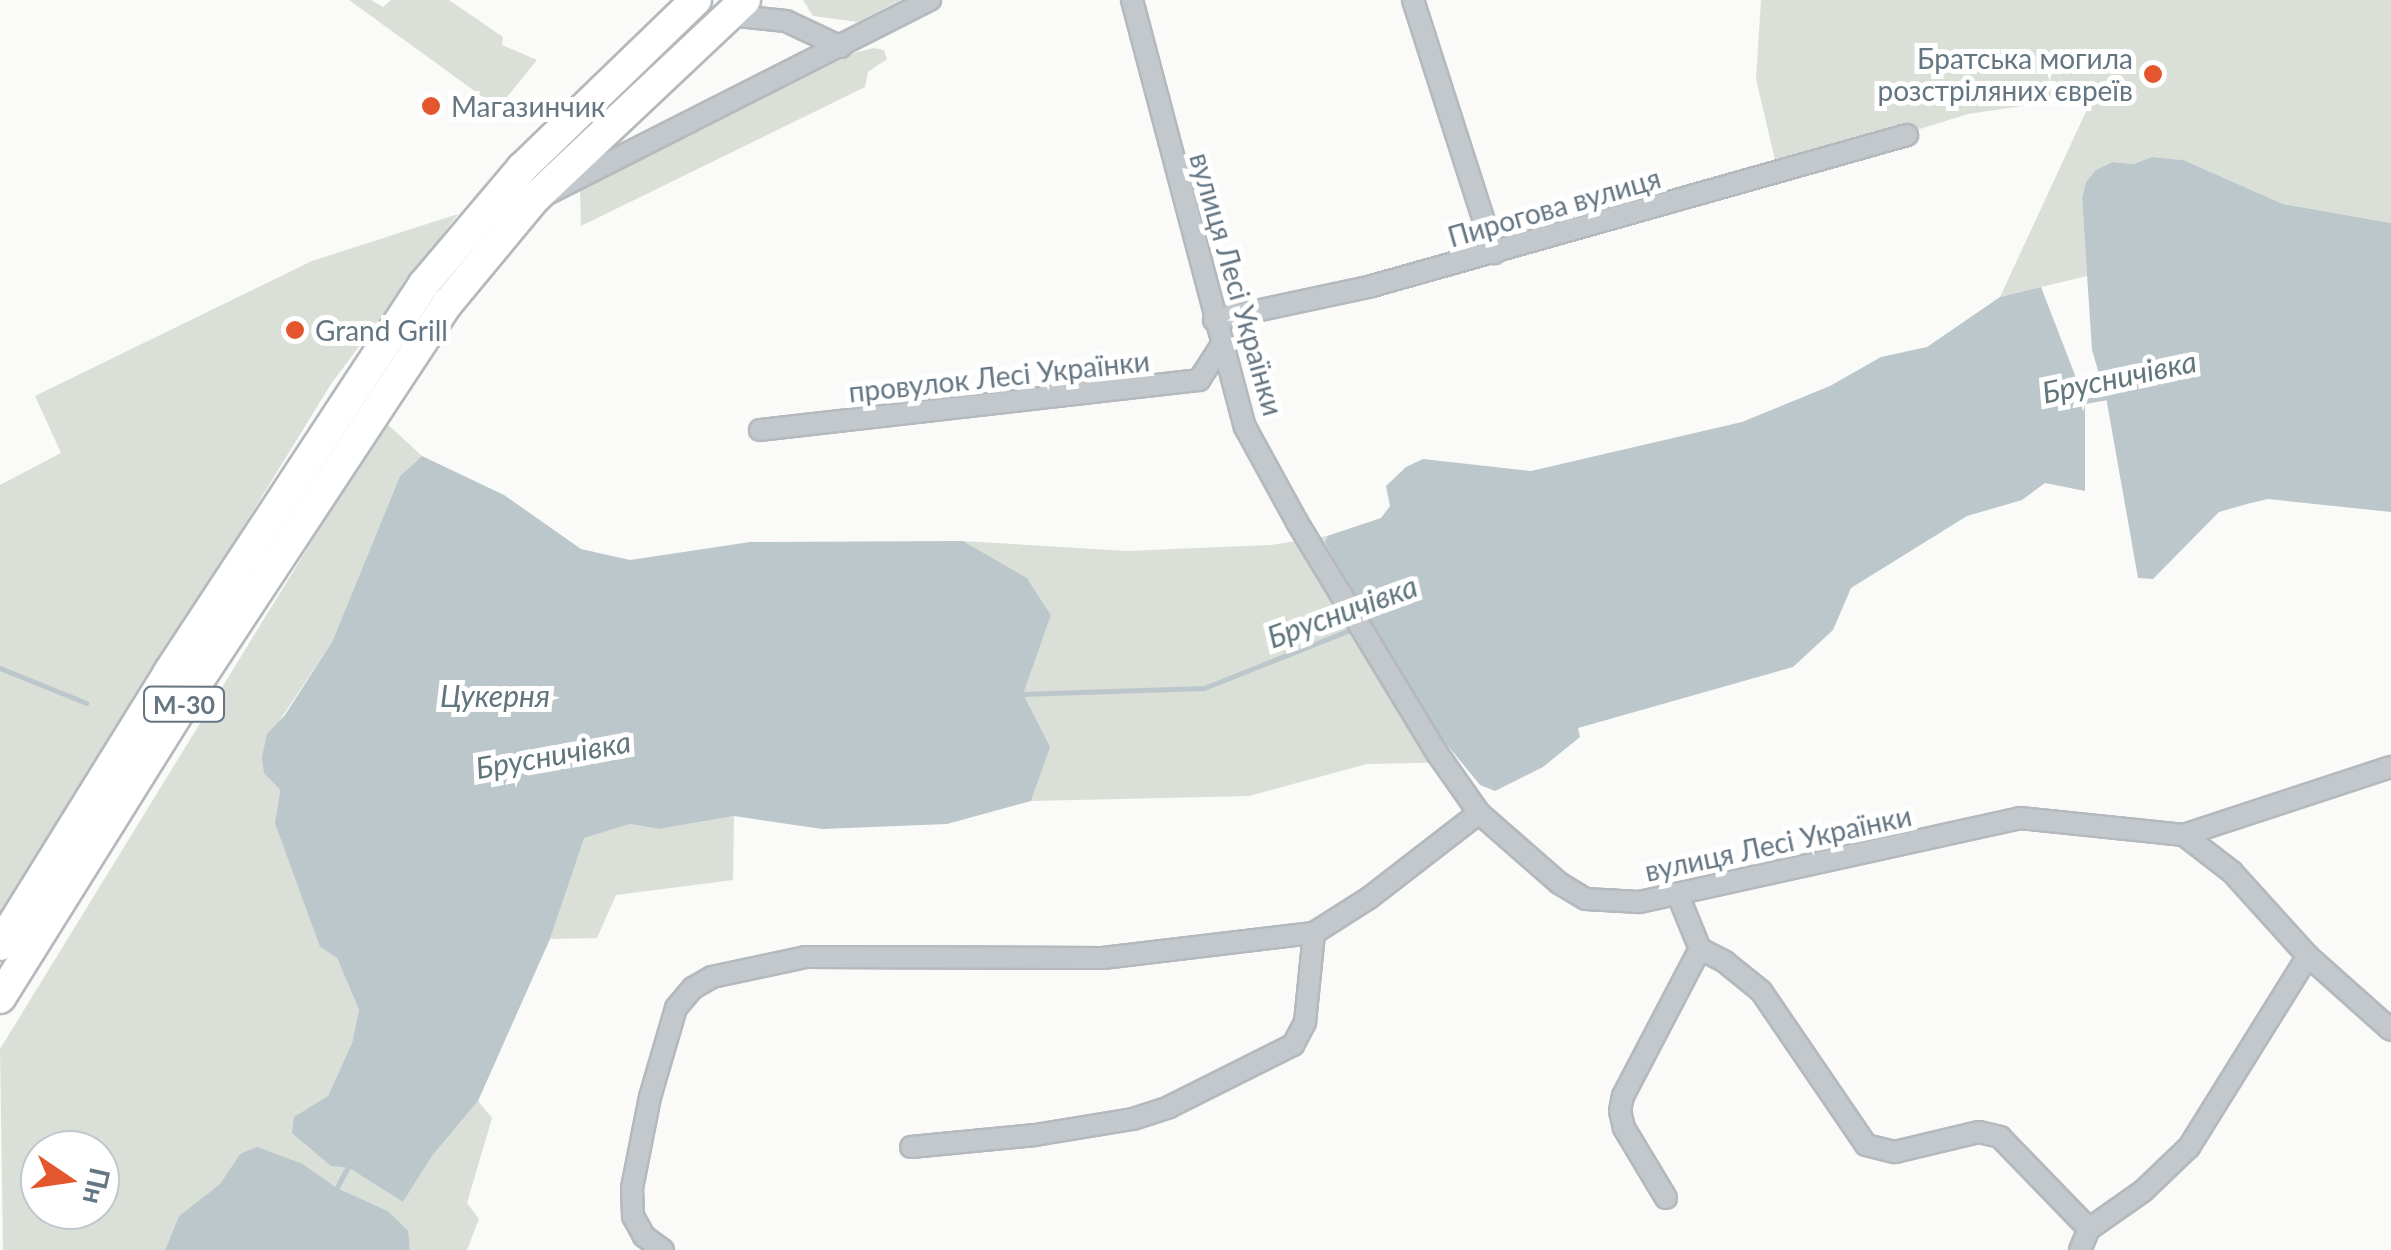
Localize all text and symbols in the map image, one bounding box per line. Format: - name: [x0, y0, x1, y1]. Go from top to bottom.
- place label: Братська могила розстріляних євреїв: [1878, 41, 2133, 107]
- marker: Братська могила розстріляних євреїв: [2142, 63, 2164, 85]
- place label: Магазинчик: [451, 89, 605, 123]
- marker: Магазинчик: [420, 95, 442, 117]
- street label: вулиця Лесі Українки: [1183, 149, 1291, 419]
- street label: Пирогова вулиця: [1444, 161, 1664, 253]
- place label: Grand Grill: [315, 313, 448, 347]
- marker: Grand Grill: [284, 319, 306, 341]
- water label: Брусничівка: [2039, 342, 2199, 410]
- street label: провулок Лесі Українки: [847, 343, 1151, 409]
- water label: Брусничівка: [1262, 567, 1422, 655]
- water label: Цукерня: [440, 677, 550, 713]
- road number: М-30: [142, 684, 226, 724]
- water label: Брусничівка: [473, 723, 633, 785]
- street label: вулиця Лесі Українки: [1642, 798, 1914, 888]
- north arrow: [20, 1130, 120, 1230]
- text: Пн: [77, 1165, 118, 1208]

